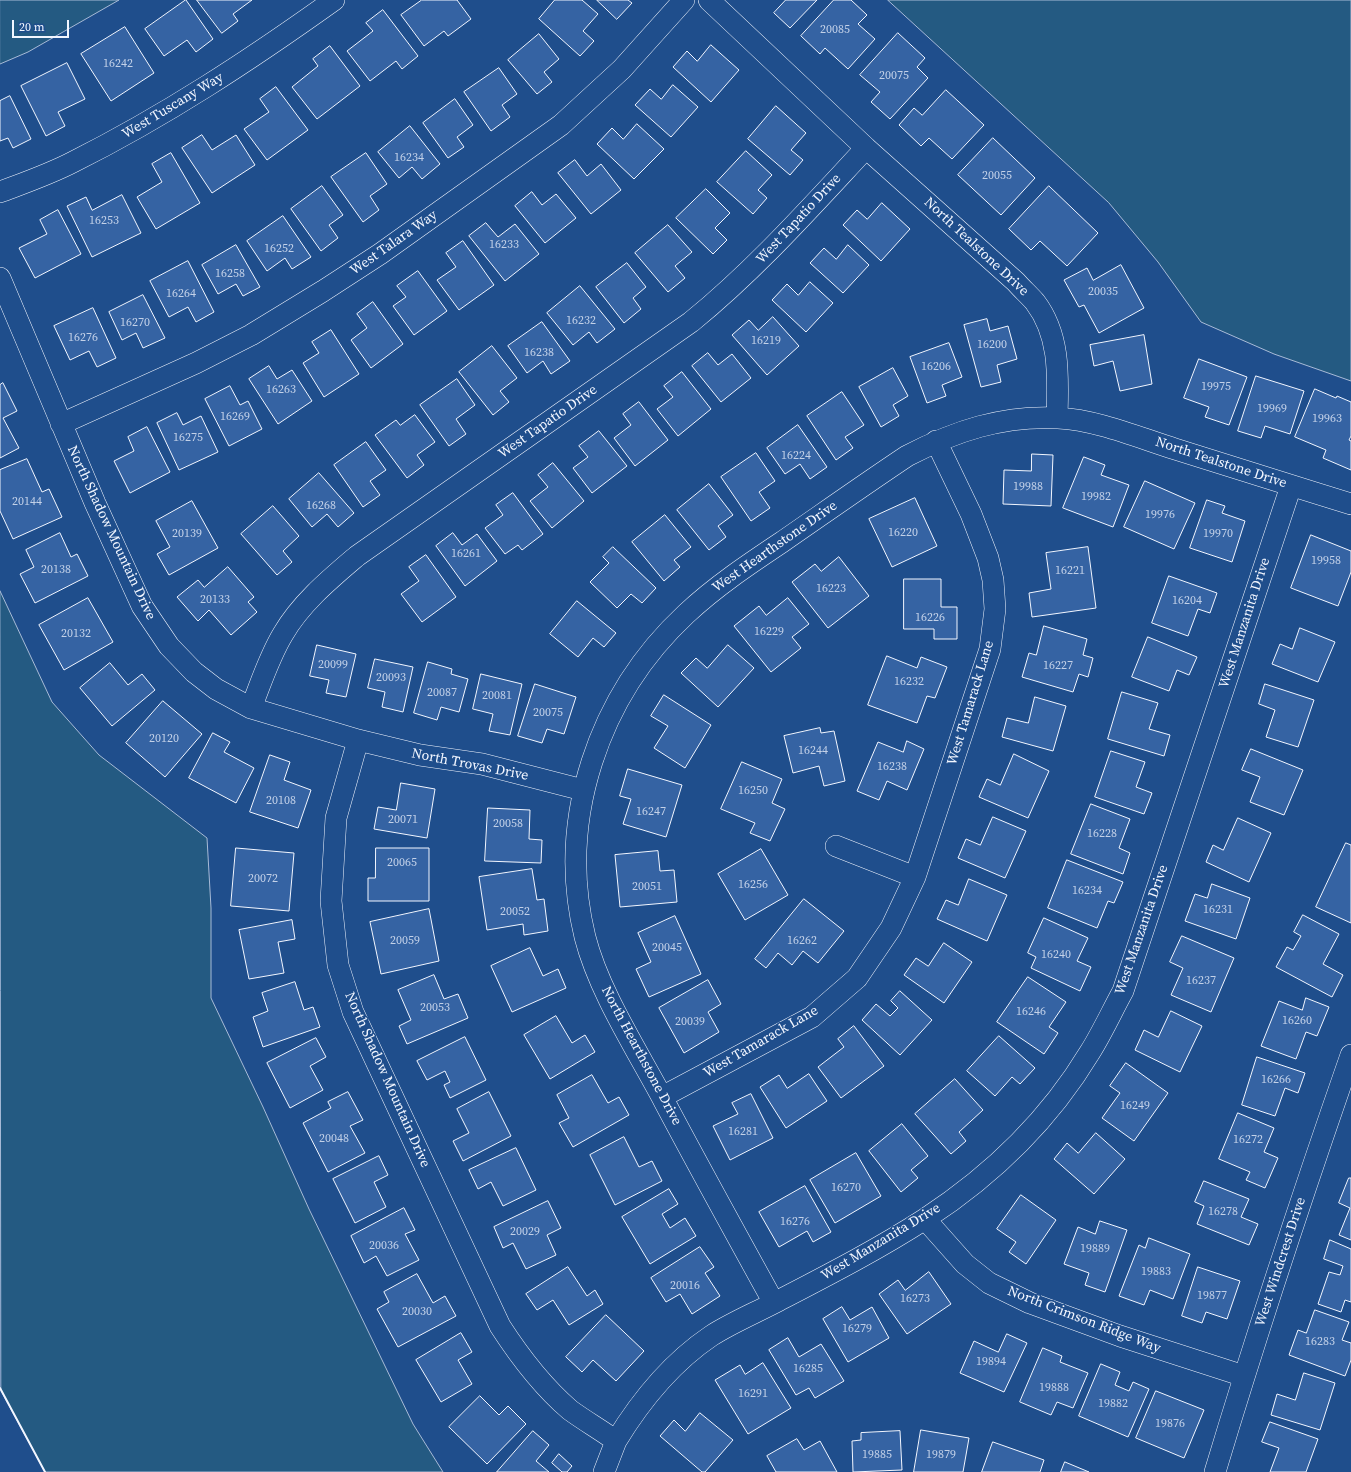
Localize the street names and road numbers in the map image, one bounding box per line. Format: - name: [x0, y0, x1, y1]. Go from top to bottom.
- street label: West Tuscany Way: [119, 69, 227, 143]
- street label: West Tapatio Drive: [753, 171, 845, 267]
- street label: North Tealstone Drive: [920, 194, 1032, 300]
- street label: West Talara Way: [347, 207, 441, 279]
- street label: West Tapatio Drive: [495, 382, 601, 462]
- street label: North Tealstone Drive: [1153, 434, 1289, 492]
- street label: North Shadow Mountain Drive: [63, 443, 159, 623]
- street label: West Hearthstone Drive: [709, 498, 841, 596]
- street label: West Manzanita Drive: [1216, 556, 1274, 690]
- street label: West Tamarack Lane: [944, 639, 998, 767]
- street label: North Trovas Drive: [410, 745, 530, 785]
- street label: West Manzanita Drive: [1112, 863, 1172, 997]
- street label: North Hearthstone Drive: [597, 984, 685, 1128]
- street label: North Shadow Mountain Drive: [341, 990, 433, 1170]
- street label: West Tamarack Lane: [701, 1002, 821, 1082]
- street label: West Windcrest Drive: [1252, 1195, 1310, 1329]
- street label: West Manzanita Drive: [818, 1200, 944, 1284]
- street label: North Crimson Ridge Way: [1005, 1283, 1163, 1357]

